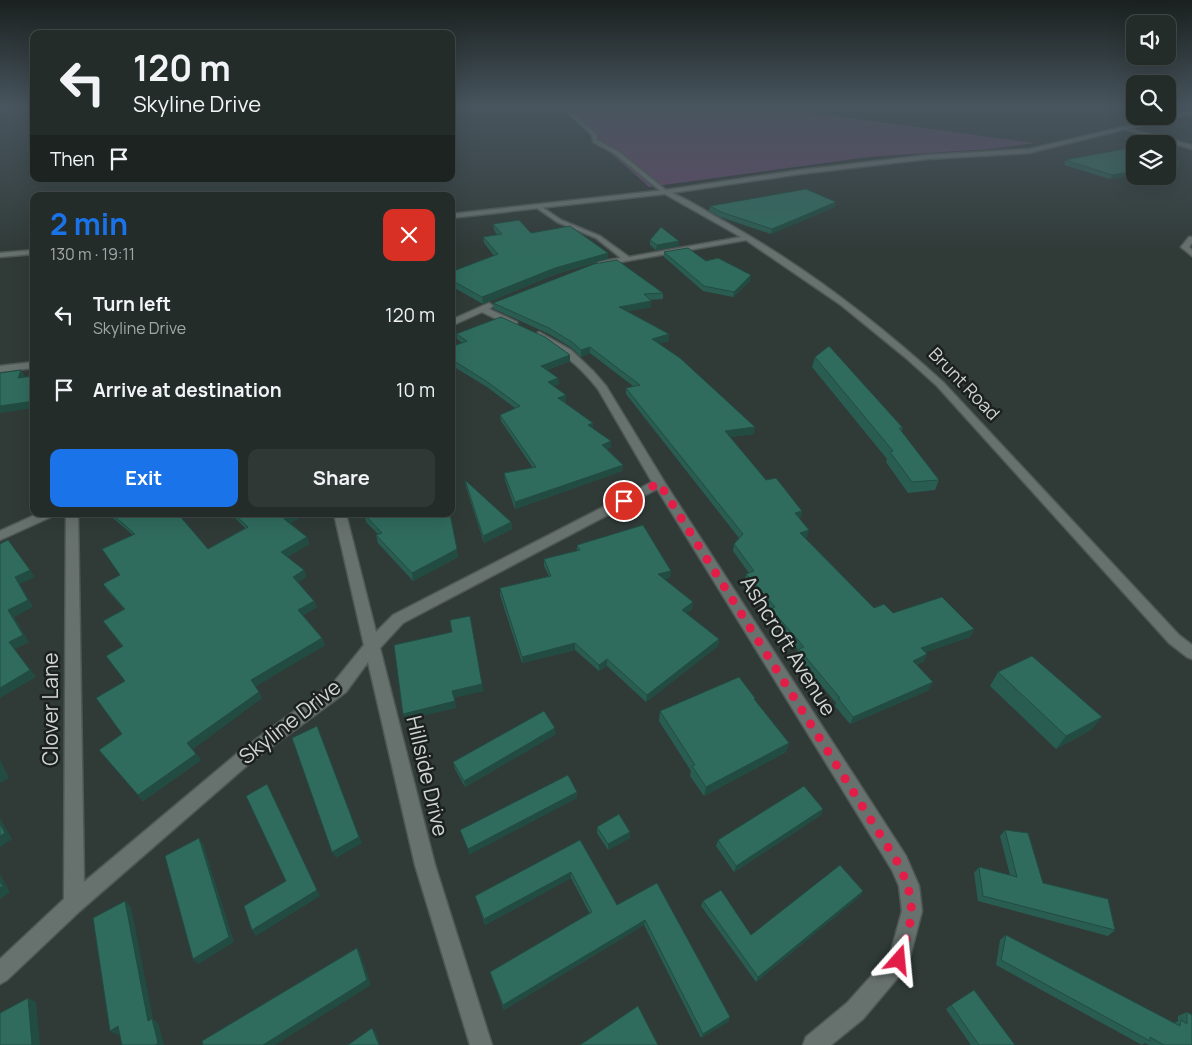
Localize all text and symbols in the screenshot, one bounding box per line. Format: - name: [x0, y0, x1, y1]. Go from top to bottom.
- map controls: [1126, 15, 1176, 185]
- button: sound: [1126, 15, 1176, 65]
- text: 120 m: [133, 44, 231, 92]
- icon: left: [50, 50, 115, 115]
- button: search: [1126, 75, 1176, 125]
- text: Skyline Drive: [133, 89, 261, 119]
- button: layers: [1126, 135, 1176, 185]
- icon: arrive: [105, 145, 133, 173]
- text: Then: [50, 146, 95, 172]
- text: 2 min: [50, 203, 128, 244]
- button: close: [383, 209, 435, 261]
- text: 130 m · 19:11: [50, 243, 135, 265]
- text: Turn left: [93, 291, 171, 317]
- icon: left: [50, 301, 78, 329]
- text: 120 m: [385, 302, 435, 328]
- text: Skyline Drive: [93, 317, 186, 339]
- street label: Brunt Road: [924, 342, 1005, 425]
- icon: arrive: [50, 376, 78, 404]
- text: Arrive at destination: [93, 377, 282, 403]
- text: 10 m: [396, 377, 435, 403]
- button: Exit: [50, 449, 238, 507]
- button: Share: [248, 449, 435, 507]
- pin: [603, 480, 645, 522]
- icon: arrive: [610, 487, 638, 515]
- street label: Ashcroft Avenue: [735, 570, 843, 721]
- street label: Clover Lane: [36, 652, 64, 766]
- street label: Skyline Drive: [233, 673, 346, 770]
- street label: Hillside Drive: [400, 713, 455, 839]
- position arrow: [872, 933, 924, 985]

